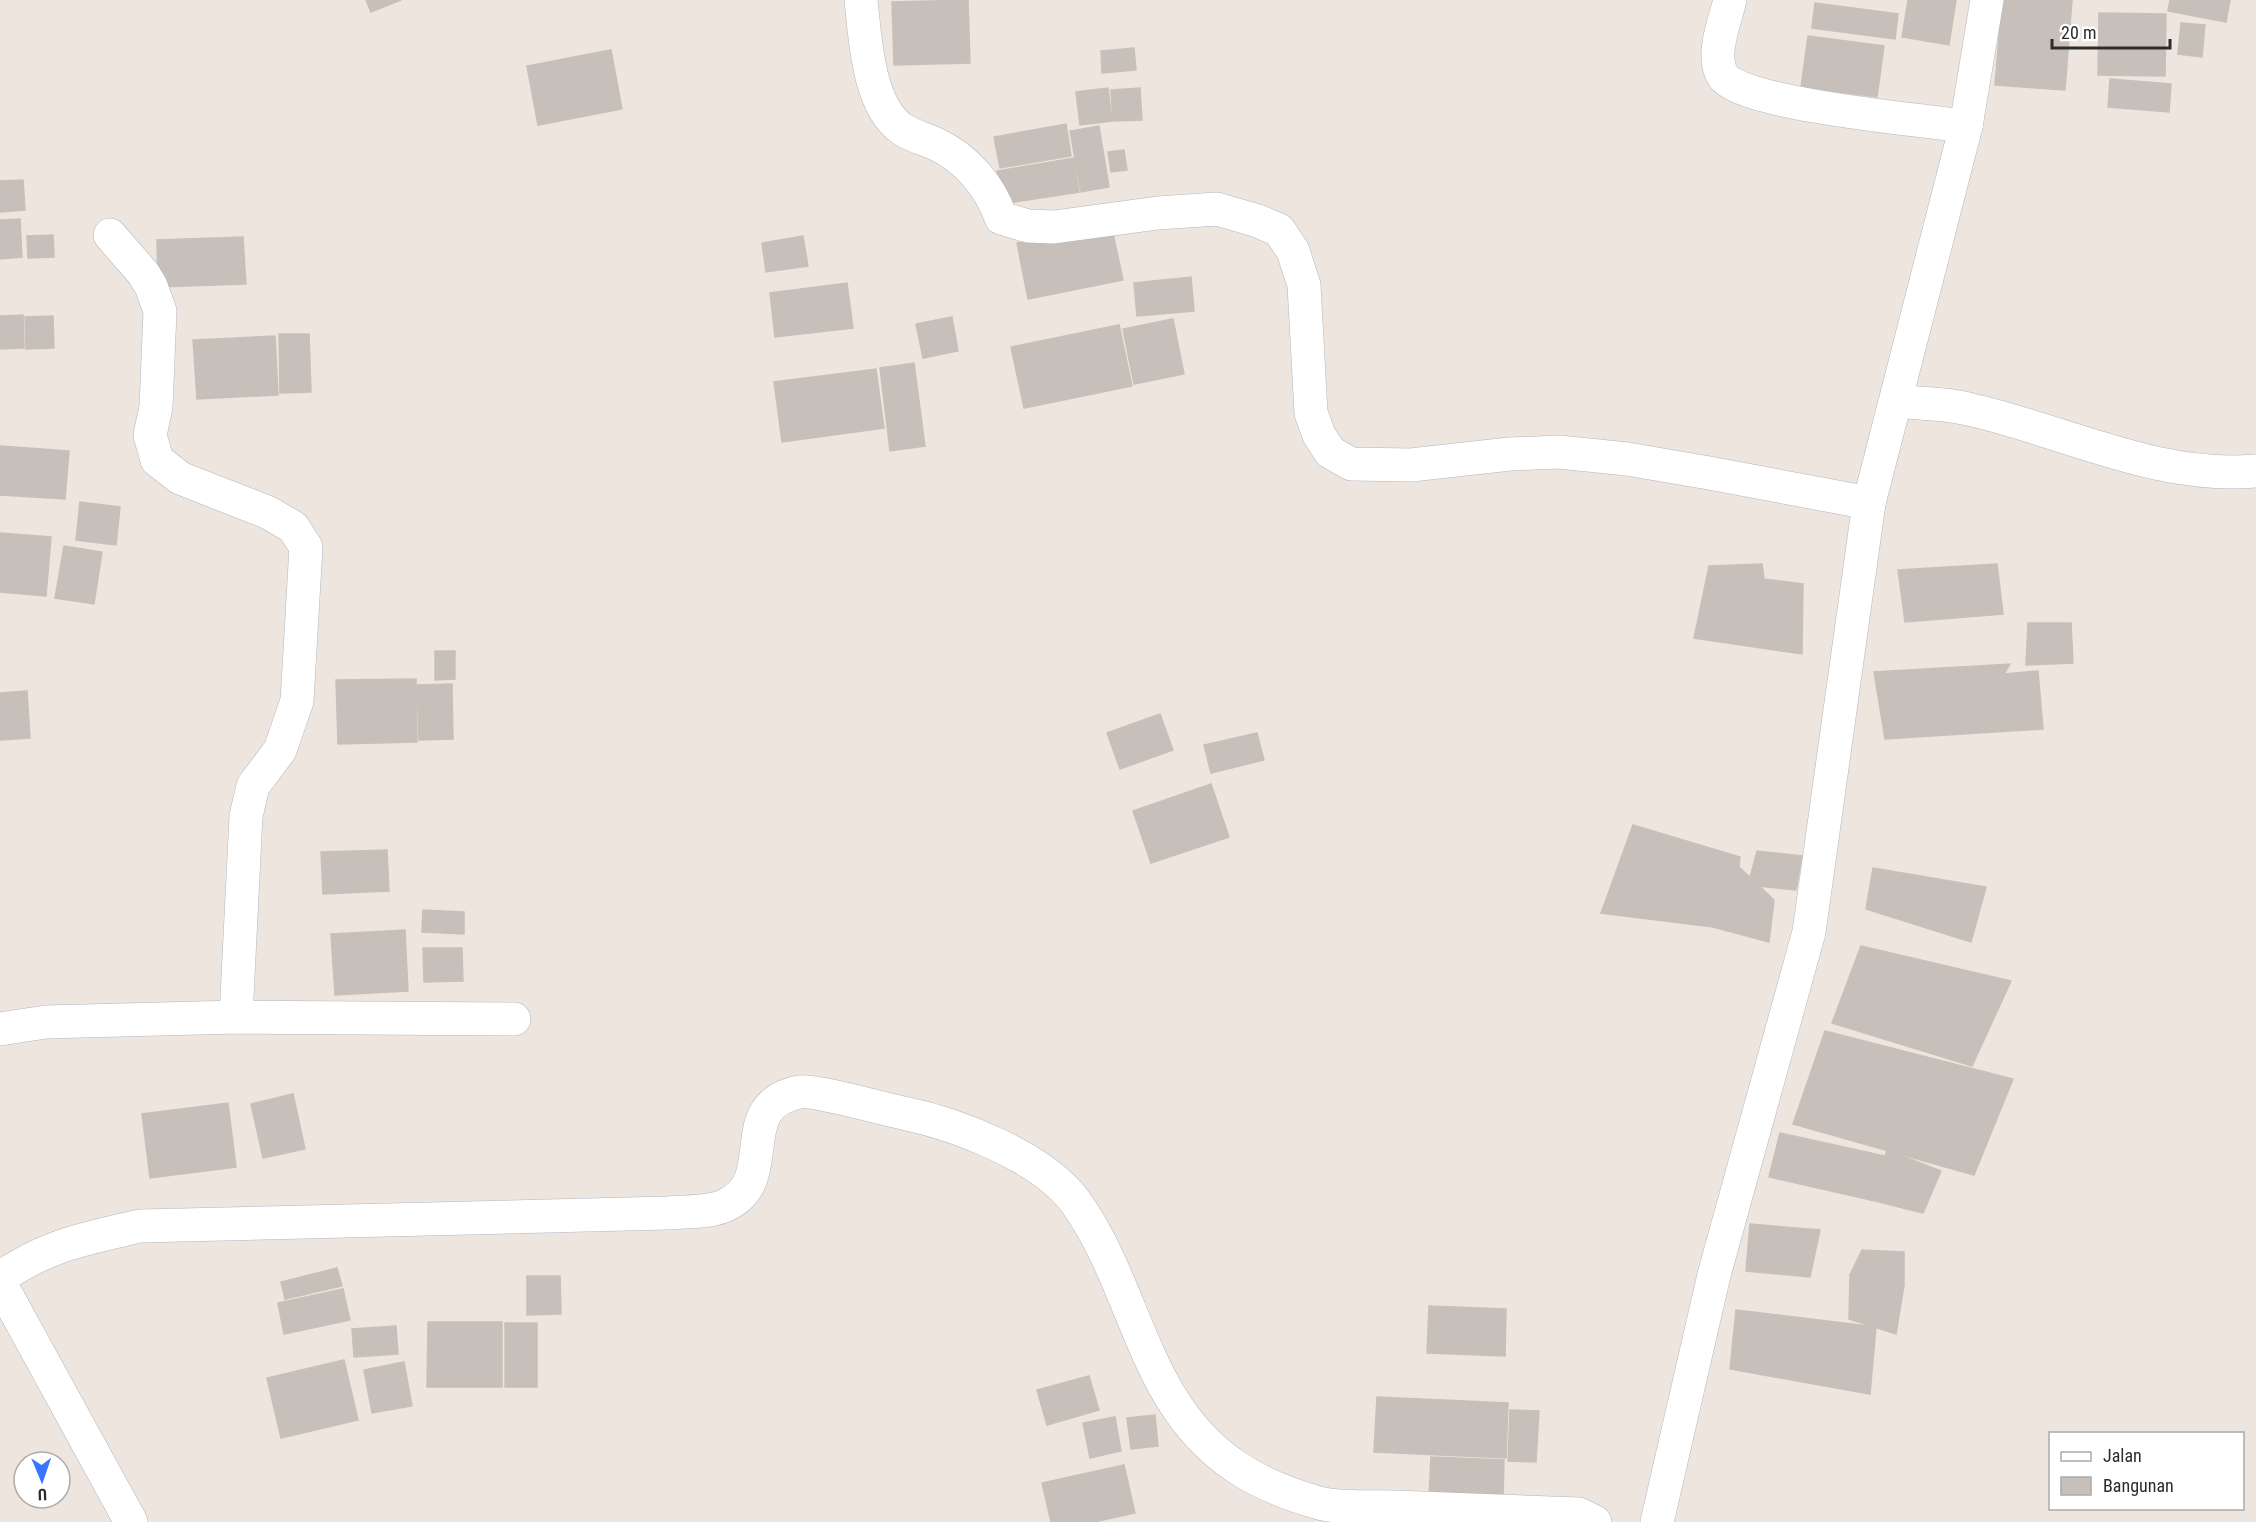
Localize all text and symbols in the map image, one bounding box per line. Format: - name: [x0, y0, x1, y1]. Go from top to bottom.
- scale bar: [2052, 12, 2170, 50]
- text: 20 m: [2061, 22, 2096, 43]
- legend: [2049, 1432, 2244, 1510]
- text: Jalan: [2103, 1445, 2142, 1466]
- north arrow: [12, 1450, 72, 1510]
- text: Bangunan: [2103, 1475, 2174, 1496]
- text: U: [38, 1485, 47, 1504]

